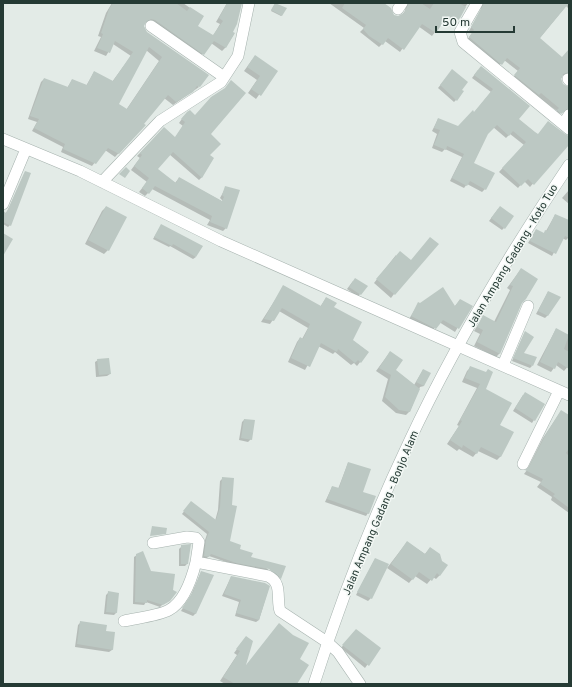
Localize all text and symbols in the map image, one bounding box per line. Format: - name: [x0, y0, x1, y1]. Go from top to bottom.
- scale bar: [436, 8, 514, 34]
- text: 50 m: [442, 15, 470, 31]
- street label: Jalan Ampang Gadang - Koto Tuo: [465, 182, 561, 330]
- street label: Jalan Ampang Gadang - Bonjo Alam: [340, 428, 422, 598]

